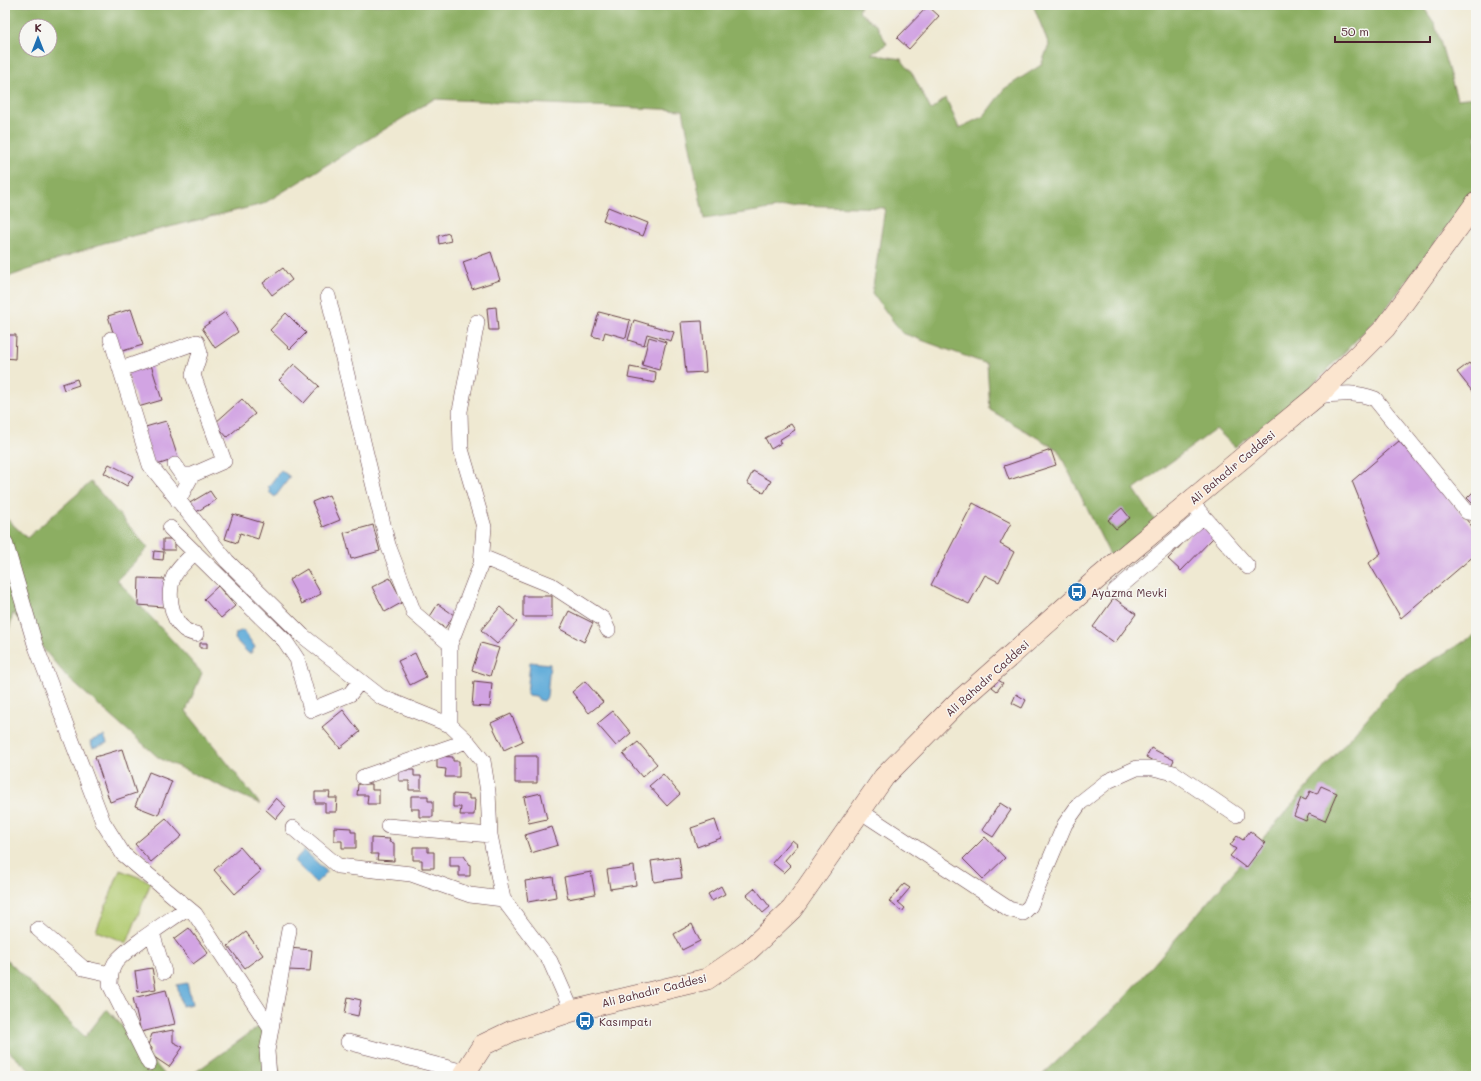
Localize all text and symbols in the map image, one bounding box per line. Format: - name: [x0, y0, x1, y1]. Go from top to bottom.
- north arrow: [18, 18, 58, 58]
- scale bar: [1335, 18, 1430, 44]
- text: K: [34, 20, 42, 35]
- text: 50 m: [1341, 23, 1369, 39]
- street label: Ali Bahadır Caddesi: [1186, 427, 1278, 507]
- bus stop icon: Ayazma Mevki: [1066, 581, 1088, 603]
- place label: Ayazma Mevki: [1091, 585, 1167, 600]
- street label: Ali Bahadır Caddesi: [942, 636, 1032, 720]
- street label: Ali Bahadır Caddesi: [600, 970, 708, 1010]
- bus stop icon: Kasımpatı: [574, 1010, 596, 1032]
- place label: Kasımpatı: [599, 1014, 652, 1029]

